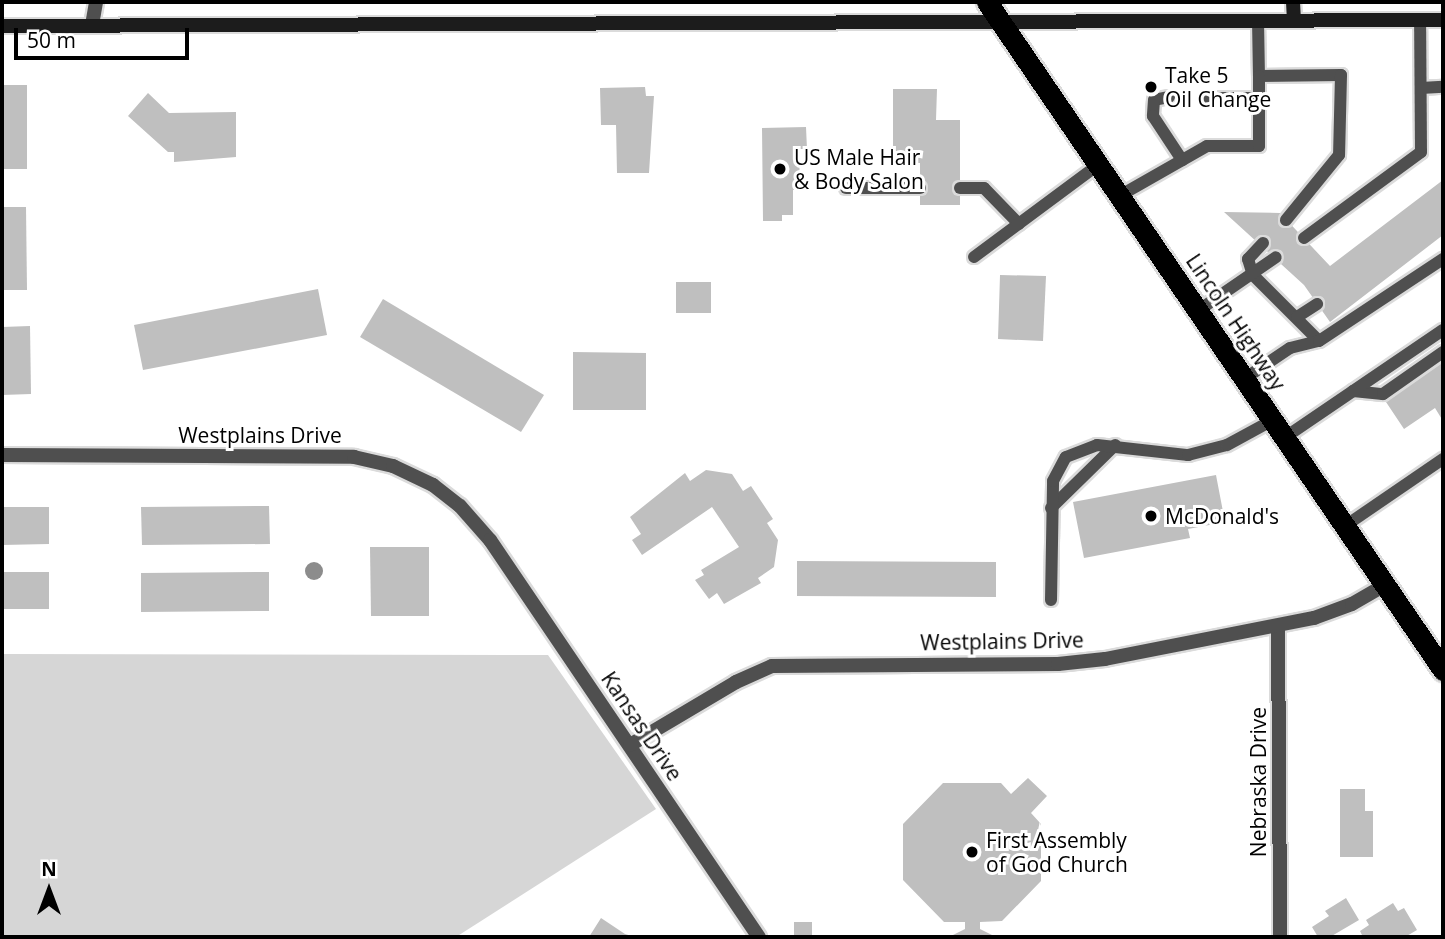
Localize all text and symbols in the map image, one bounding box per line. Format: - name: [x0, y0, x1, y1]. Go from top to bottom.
- scale bar: [18, 14, 192, 58]
- text: 50 m: [27, 26, 76, 54]
- place label: Take 5 Oil Change: [1165, 62, 1271, 112]
- marker: Take 5 Oil Change: [1143, 79, 1159, 95]
- place label: US Male Hair & Body Salon: [794, 144, 924, 194]
- marker: US Male Hair & Body Salon: [772, 161, 788, 177]
- street label: Lincoln Highway: [1181, 249, 1291, 395]
- street label: Westplains Drive: [178, 422, 342, 448]
- place label: McDonald's: [1165, 503, 1279, 529]
- marker: McDonald's: [1143, 508, 1159, 524]
- street label: Westplains Drive: [920, 627, 1084, 655]
- street label: Kansas Drive: [596, 667, 688, 785]
- street label: Nebraska Drive: [1245, 707, 1271, 857]
- place label: First Assembly of God Church: [986, 827, 1128, 877]
- marker: First Assembly of God Church: [964, 844, 980, 860]
- north arrow: [14, 855, 84, 925]
- text: N: [41, 856, 57, 882]

